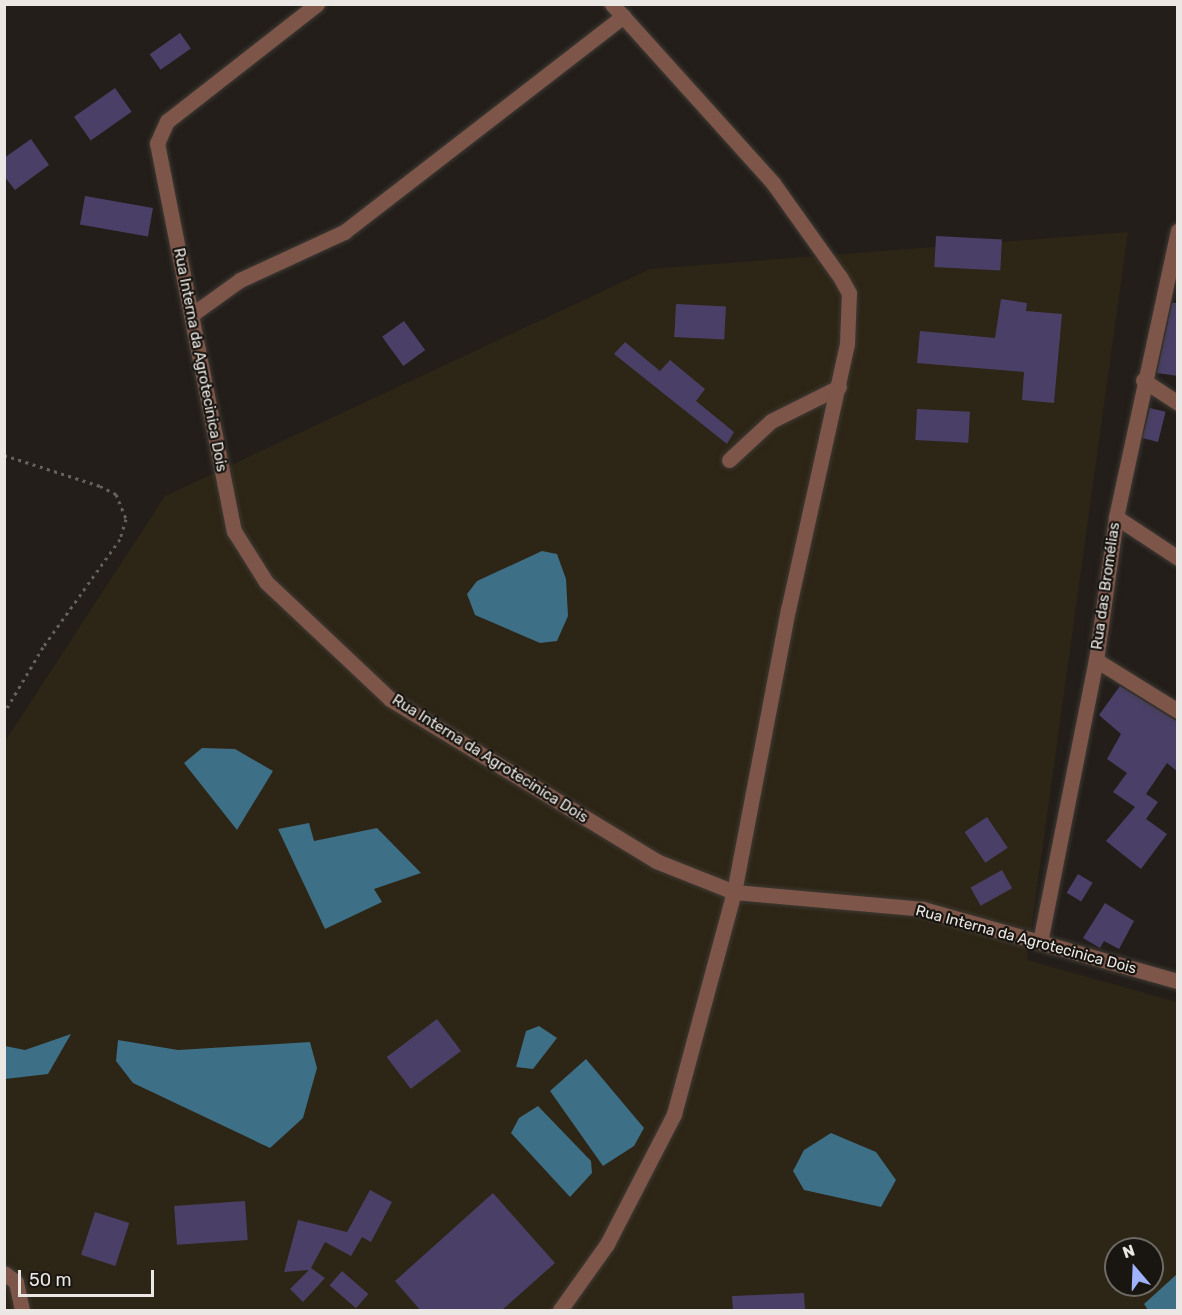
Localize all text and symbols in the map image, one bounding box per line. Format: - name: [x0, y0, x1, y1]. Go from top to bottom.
- street label: Rua Interna da Agrotecinica Dois: [169, 246, 231, 474]
- street label: Rua das Bromélias: [1088, 521, 1124, 651]
- street label: Rua Interna da Agrotecinica Dois: [388, 691, 592, 827]
- street label: Rua Interna da Agrotecinica Dois: [913, 902, 1139, 978]
- north arrow: [1104, 1237, 1164, 1297]
- text: N: [1120, 1241, 1137, 1262]
- scale bar: [21, 1258, 158, 1296]
- text: 50 m: [29, 1269, 72, 1291]

